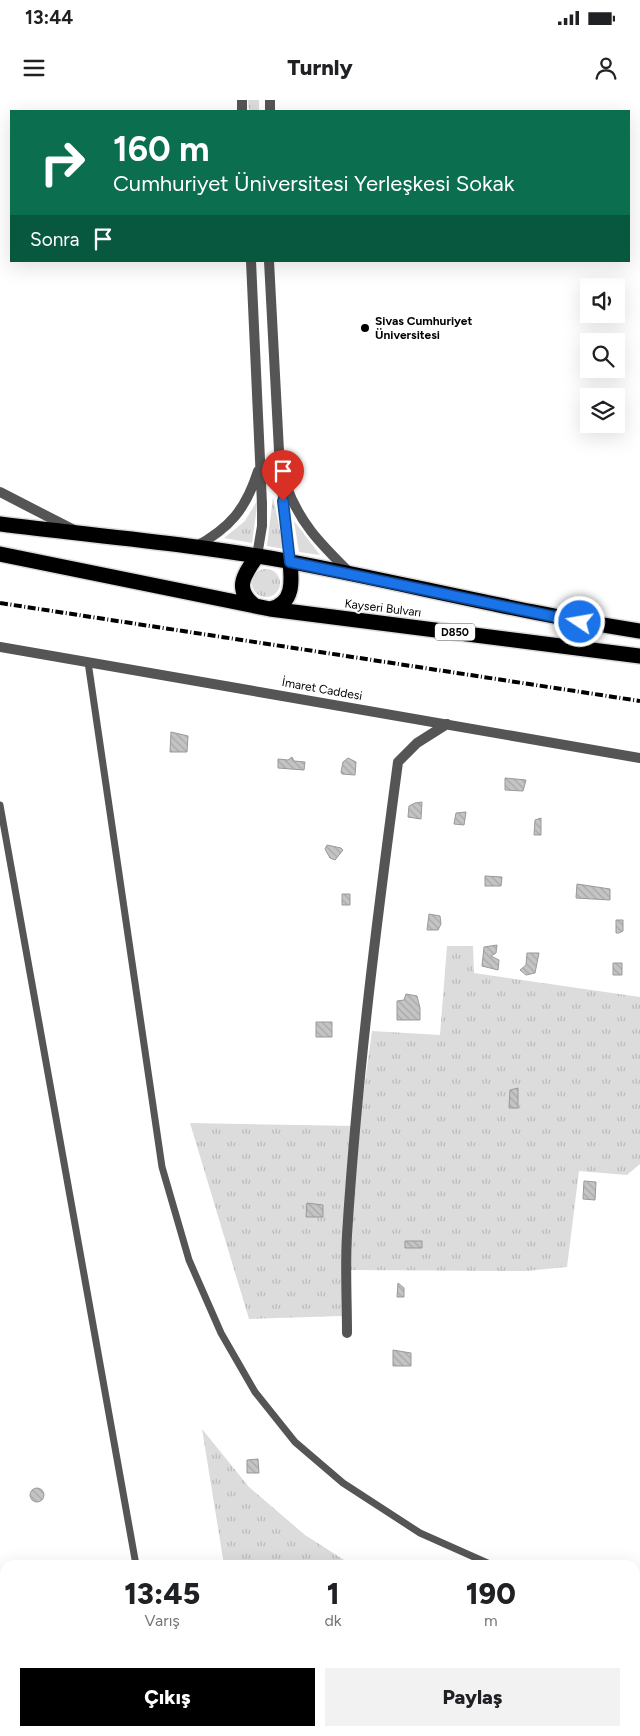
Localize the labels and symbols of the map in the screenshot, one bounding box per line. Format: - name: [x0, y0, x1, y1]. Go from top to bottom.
- place label: Sivas Cumhuriyet Üniversitesi: [375, 314, 472, 342]
- marker: Sivas Cumhuriyet Üniversitesi: [359, 322, 371, 334]
- pin: [262, 450, 304, 501]
- position arrow: [553, 595, 605, 647]
- street label: Kayseri Bulvarı: [344, 596, 422, 620]
- road number: D850: [435, 624, 475, 640]
- street label: İmaret Caddesi: [281, 675, 363, 703]

